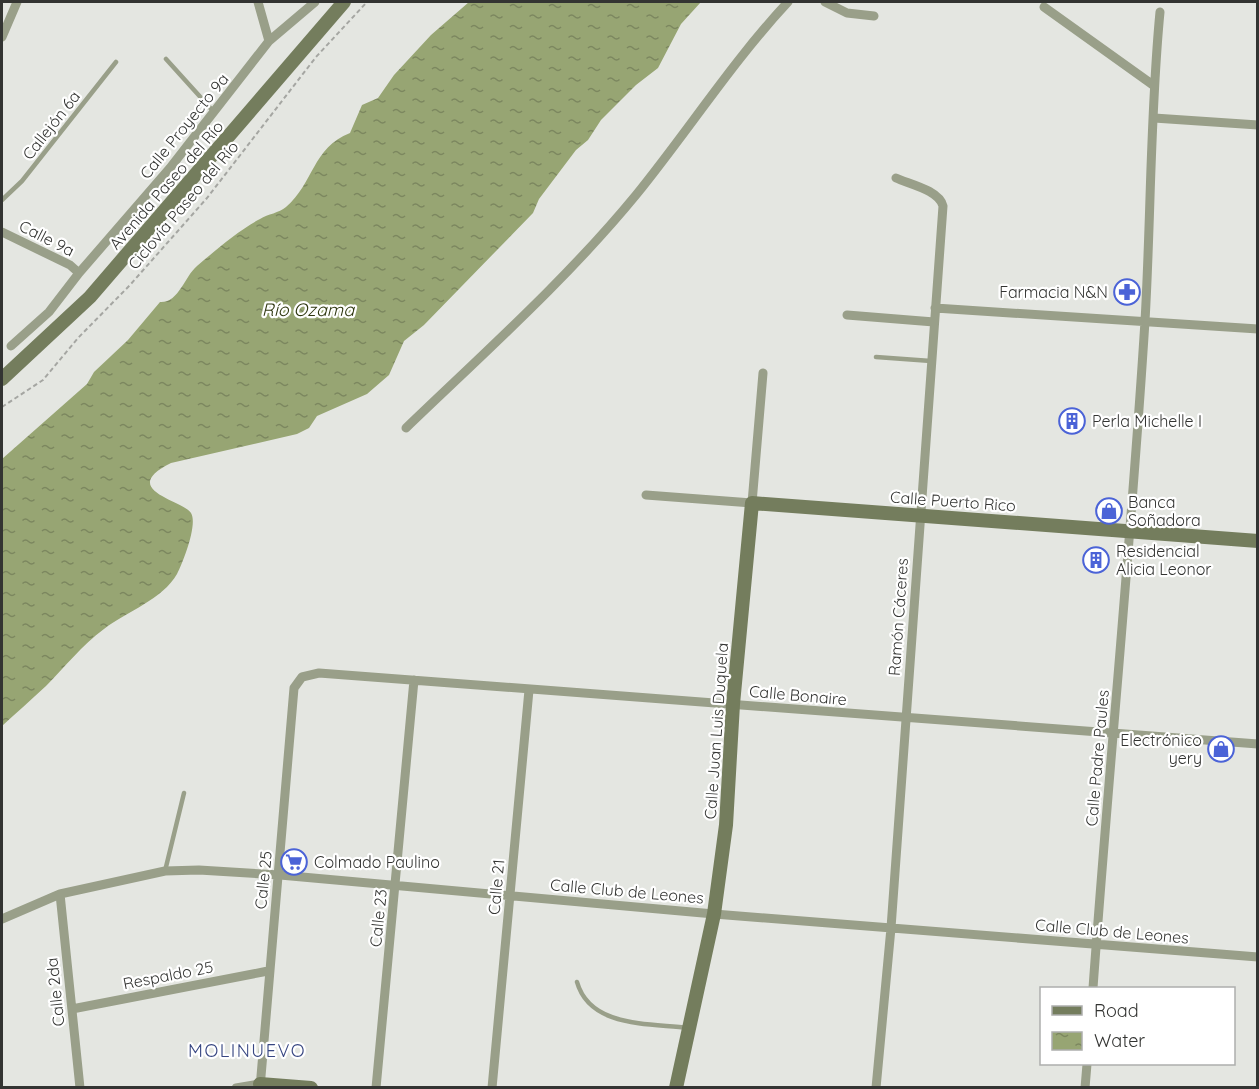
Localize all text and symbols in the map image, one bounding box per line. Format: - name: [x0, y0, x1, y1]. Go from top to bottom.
- street label: Calle Proyecto 9a: [135, 69, 233, 183]
- street label: Callejón 6a: [18, 86, 84, 164]
- street label: Avenida Paseo del Río: [105, 117, 227, 253]
- street label: Ciclovía Paseo del Río: [123, 137, 243, 273]
- street label: Calle 9a: [16, 216, 78, 260]
- pharmacy icon: Farmacia N&N: [1112, 277, 1142, 307]
- place label: Farmacia N&N: [999, 282, 1108, 302]
- water label: Río Ozama: [262, 298, 355, 321]
- building icon: Perla Michelle I: [1057, 406, 1087, 436]
- place label: Perla Michelle I: [1092, 411, 1202, 431]
- street label: Calle Puerto Rico: [889, 487, 1017, 515]
- place label: Banca Soñadora: [1128, 492, 1201, 530]
- shop icon: Banca Soñadora: [1094, 496, 1124, 526]
- place label: Residencial Alicia Leonor: [1116, 541, 1212, 579]
- building icon: Residencial Alicia Leonor: [1081, 545, 1111, 575]
- street label: Ramón Cáceres: [884, 557, 912, 677]
- street label: Calle Juan Luis Duquela: [700, 642, 732, 820]
- street label: Calle Bonaire: [748, 681, 848, 709]
- street label: Calle Padre Paules: [1081, 689, 1113, 827]
- place label: Electrónico yery: [1120, 730, 1202, 768]
- shop icon: Electrónico yery: [1206, 734, 1236, 764]
- supermarket icon: Colmado Paulino: [279, 847, 309, 877]
- street label: Calle 25: [250, 850, 276, 910]
- place label: Colmado Paulino: [314, 852, 440, 872]
- street label: Calle 21: [484, 858, 508, 916]
- street label: Calle Club de Leones: [549, 874, 705, 908]
- street label: Calle 23: [365, 888, 391, 948]
- street label: Calle Club de Leones: [1034, 914, 1190, 948]
- street label: Respaldo 25: [121, 956, 215, 994]
- street label: Calle 2da: [41, 957, 69, 1027]
- legend: [1040, 987, 1235, 1065]
- text: Road: [1094, 999, 1139, 1022]
- text: Water: [1094, 1029, 1145, 1052]
- district label: MOLINUEVO: [188, 1039, 306, 1062]

